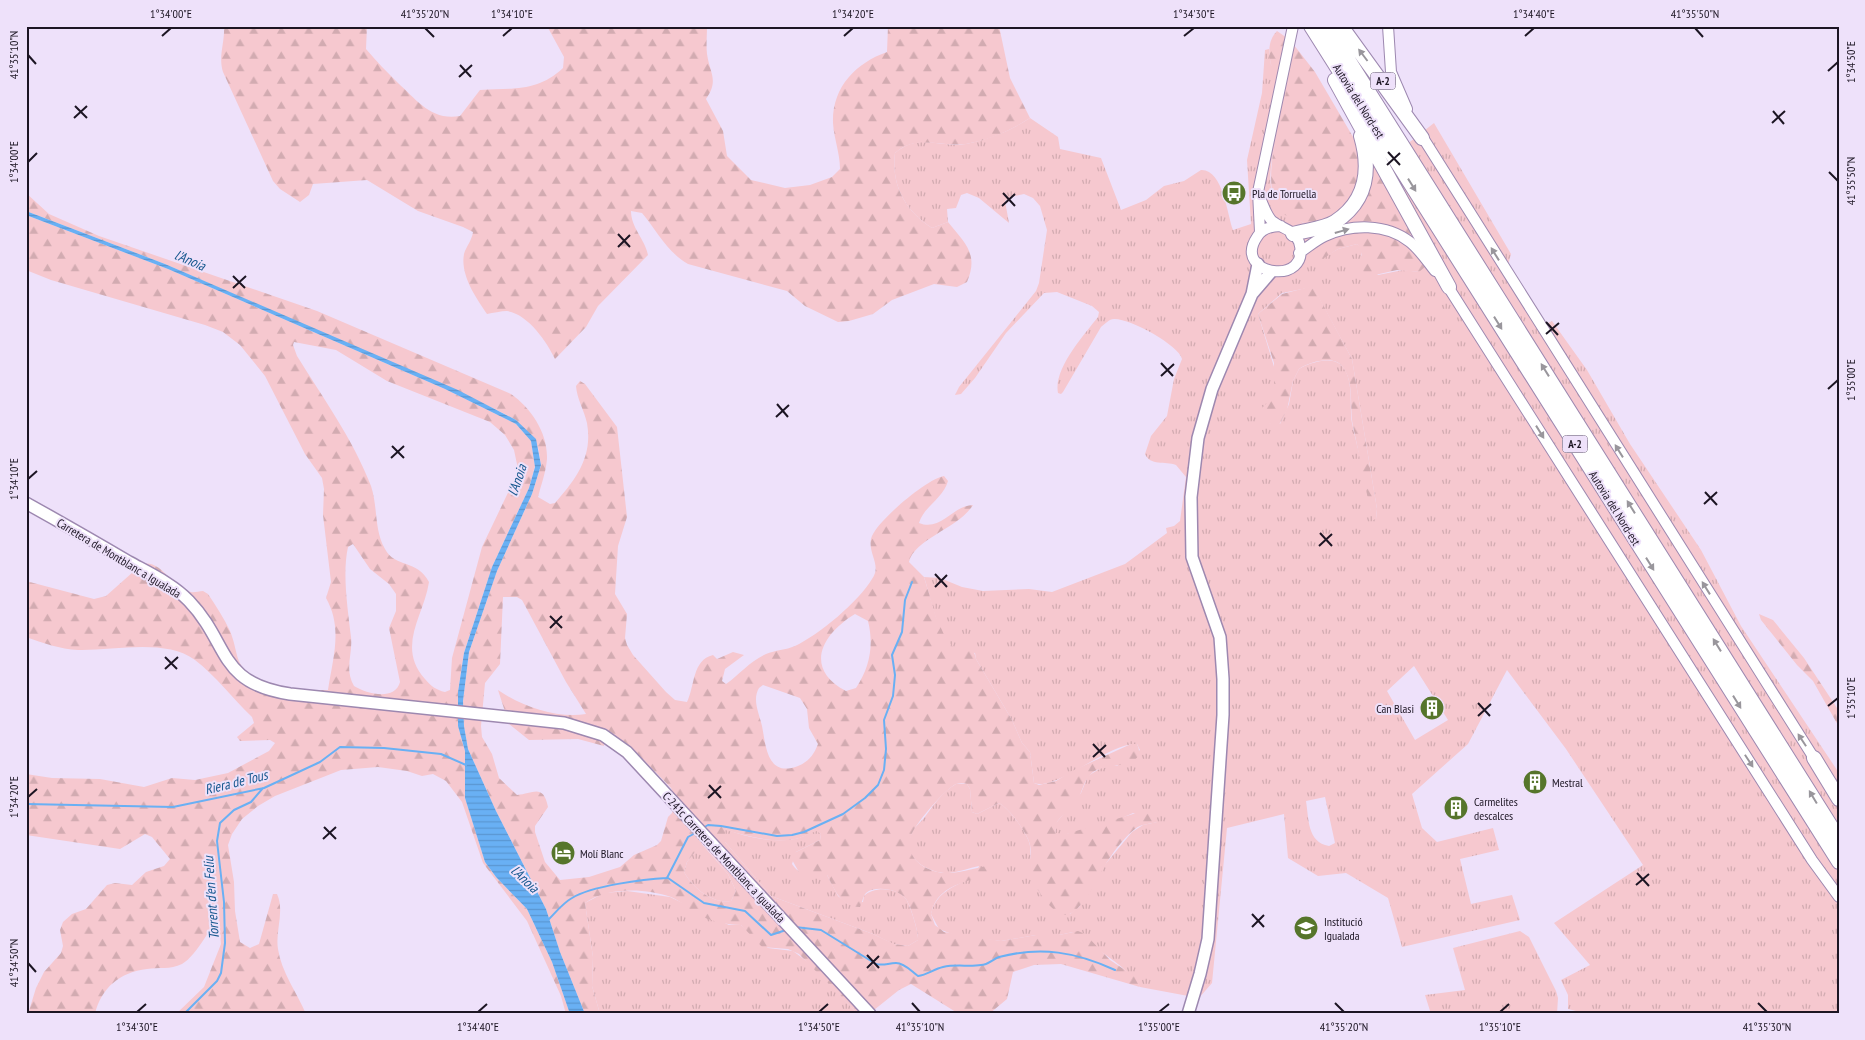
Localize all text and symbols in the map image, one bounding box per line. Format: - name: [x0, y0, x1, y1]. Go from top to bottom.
- text: 1°34'00"E: [150, 6, 192, 21]
- text: 41°35'20"N: [401, 6, 449, 21]
- text: 1°34'10"E: [491, 6, 533, 21]
- text: 1°34'20"E: [832, 6, 874, 21]
- text: 1°34'30"E: [1173, 6, 1215, 21]
- text: 1°34'40"E: [1513, 6, 1555, 21]
- text: 41°35'50"N: [1671, 6, 1719, 21]
- text: 41°35'10"N: [6, 31, 21, 79]
- text: 1°34'50"E: [1843, 41, 1858, 83]
- one-way arrow: [1358, 49, 1369, 62]
- street label: Autovia del Nord-est: [1330, 61, 1388, 142]
- road number: A-2: [1370, 72, 1396, 90]
- text: 1°34'00"E: [6, 141, 21, 183]
- text: 41°35'50"N: [1843, 157, 1858, 205]
- one-way arrow: [1408, 179, 1417, 192]
- bus stop icon: Pla de Torruella: [1221, 180, 1247, 206]
- place label: Pla de Torruella: [1252, 186, 1317, 201]
- one-way arrow: [1334, 226, 1349, 234]
- water label: l'Anoia: [172, 245, 209, 275]
- one-way arrow: [1491, 247, 1500, 260]
- one-way arrow: [1494, 317, 1503, 330]
- text: 1°35'00"E: [1843, 359, 1858, 401]
- one-way arrow: [1540, 363, 1549, 376]
- one-way arrow: [1536, 425, 1545, 438]
- road number: A-2: [1562, 436, 1588, 452]
- one-way arrow: [1614, 444, 1624, 457]
- text: 1°34'10"E: [6, 458, 21, 500]
- water label: l'Anoia: [503, 461, 531, 498]
- street label: Autovia del Nord-est: [1586, 468, 1644, 549]
- one-way arrow: [1626, 501, 1635, 514]
- street label: Carretera de Montblanc a Igualada: [54, 515, 184, 601]
- one-way arrow: [1646, 558, 1655, 571]
- one-way arrow: [1701, 582, 1710, 595]
- one-way arrow: [1713, 638, 1722, 651]
- text: 1°35'10"E: [1843, 677, 1858, 719]
- building icon: Can Blasi: [1419, 695, 1445, 721]
- one-way arrow: [1732, 695, 1742, 708]
- place label: Can Blasi: [1376, 701, 1414, 716]
- one-way arrow: [1798, 733, 1807, 747]
- one-way arrow: [1744, 754, 1754, 768]
- water label: Riera de Tous: [203, 765, 270, 798]
- building icon: Mestral: [1522, 769, 1548, 795]
- place label: Mestral: [1552, 775, 1583, 790]
- text: 1°34'20"E: [6, 776, 21, 818]
- street label: C-241c Carretera de Montblanc a Igualada: [659, 789, 789, 926]
- one-way arrow: [1808, 791, 1817, 804]
- place label: Carmelites descalces: [1474, 794, 1518, 823]
- building icon: Carmelites descalces: [1443, 795, 1469, 821]
- hotel icon: Molí Blanc: [550, 840, 576, 866]
- place label: Molí Blanc: [580, 846, 624, 861]
- water label: Torrent d'en Feliu: [199, 855, 223, 940]
- water label: l'Anoia: [507, 861, 544, 898]
- place label: Institució Igualada: [1324, 914, 1363, 943]
- school or university icon: Institució Igualada: [1293, 915, 1319, 941]
- text: 41°34'50"N: [6, 939, 21, 987]
- text: 1°34'30"E: [116, 1019, 158, 1034]
- text: 1°34'40"E: [457, 1019, 499, 1034]
- text: 1°34'50"E: [798, 1019, 840, 1034]
- text: 41°35'10"N: [896, 1019, 944, 1034]
- text: 1°35'00"E: [1138, 1019, 1180, 1034]
- text: 41°35'20"N: [1320, 1019, 1368, 1034]
- text: 1°35'10"E: [1479, 1019, 1521, 1034]
- text: 41°35'30"N: [1743, 1019, 1791, 1034]

